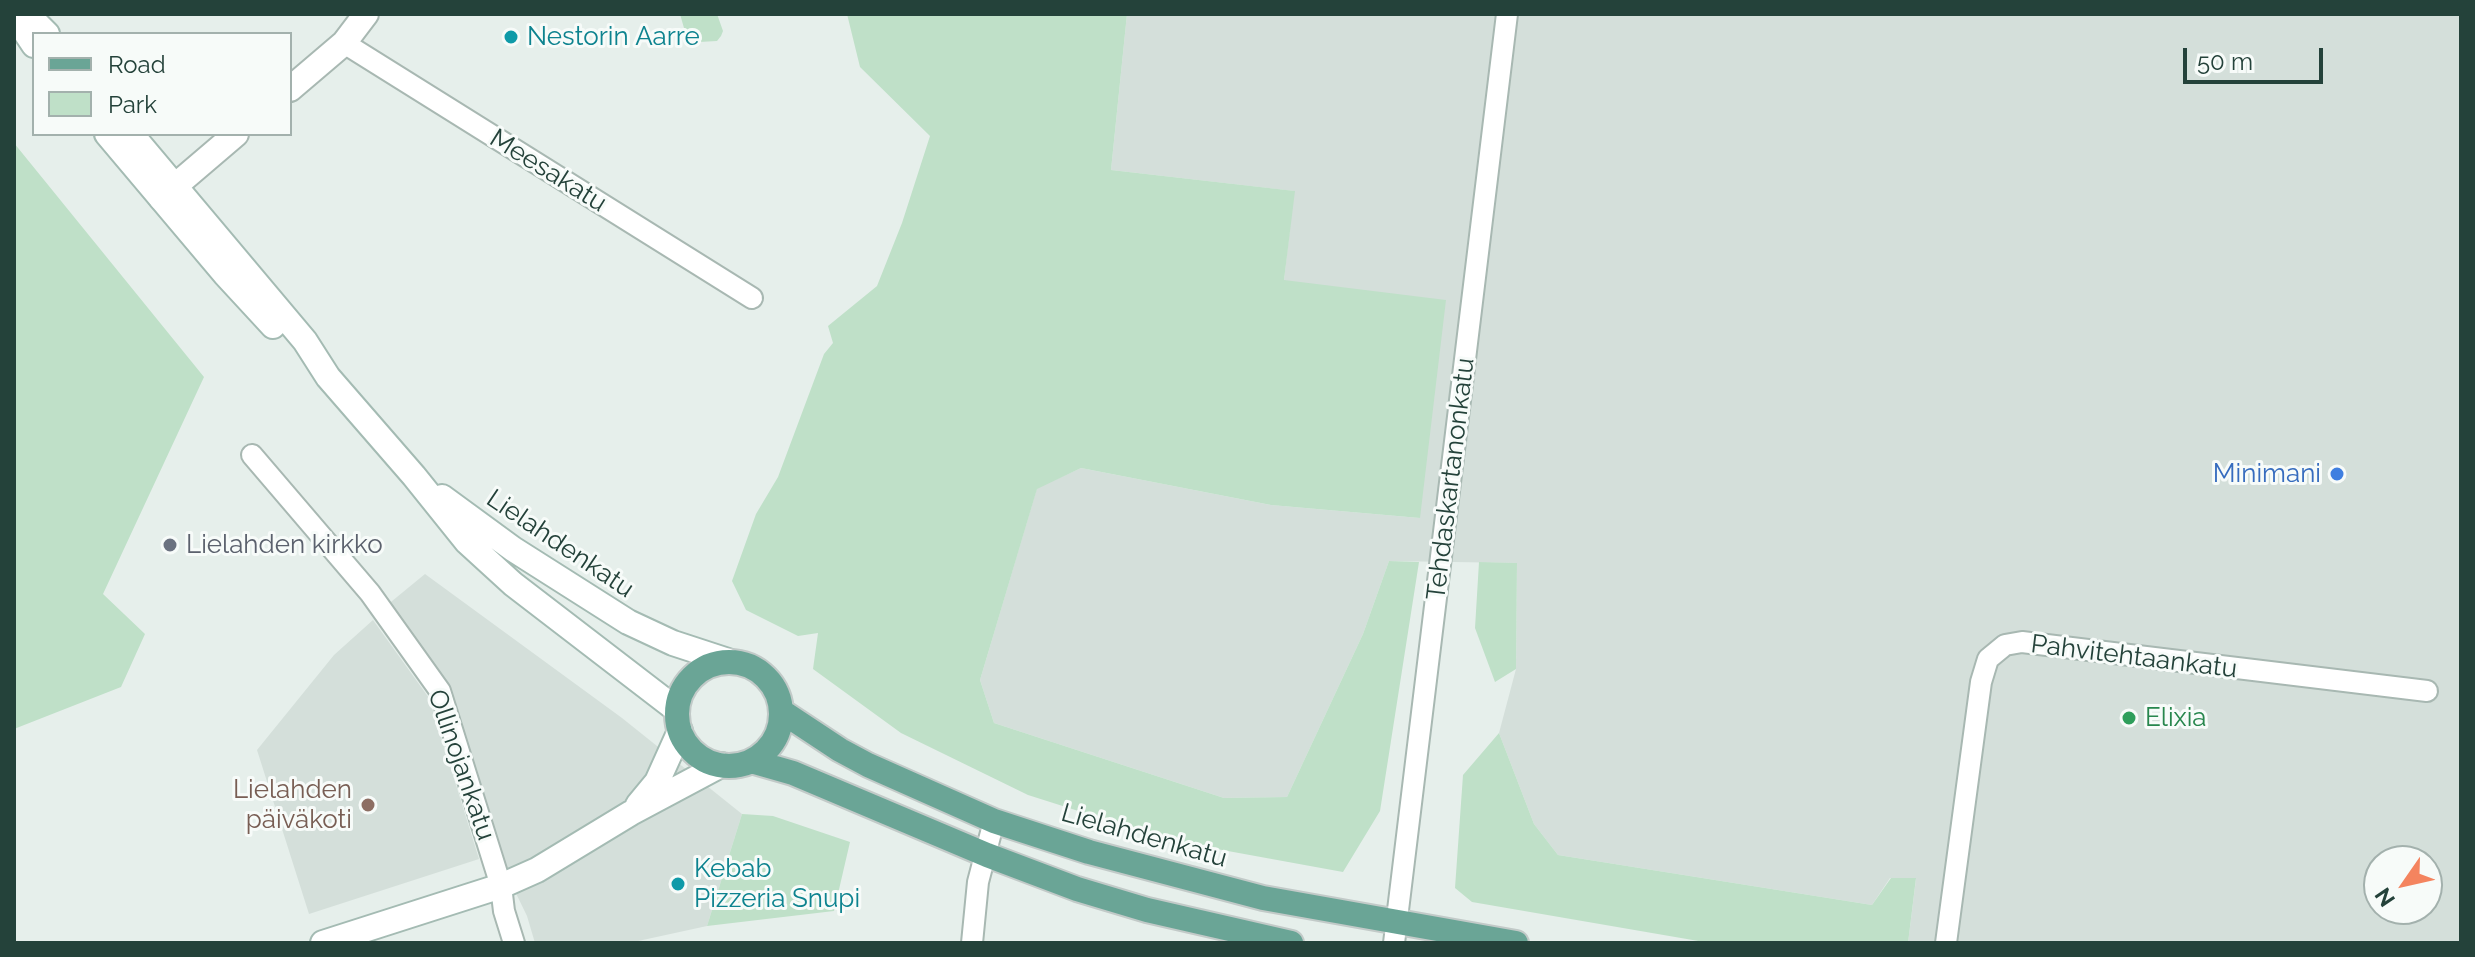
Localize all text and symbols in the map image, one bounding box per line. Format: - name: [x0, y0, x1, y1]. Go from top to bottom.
- place label: Nestorin Aarre: [527, 21, 700, 53]
- marker: Nestorin Aarre: [502, 28, 520, 46]
- legend: [32, 32, 292, 136]
- scale bar: [2187, 32, 2327, 82]
- text: 50 m: [2197, 47, 2253, 76]
- text: Road: [108, 50, 166, 79]
- text: Park: [108, 90, 157, 119]
- street label: Meesakatu: [484, 123, 612, 219]
- street label: Tehdaskartanonkatu: [1421, 356, 1481, 602]
- place label: Minimani: [2213, 458, 2321, 490]
- marker: Minimani: [2328, 465, 2346, 483]
- street label: Lielahdenkatu: [480, 483, 640, 605]
- place label: Lielahden kirkko: [186, 529, 383, 561]
- marker: Lielahden kirkko: [161, 536, 179, 554]
- street label: Pahvitehtaankatu: [2029, 629, 2239, 685]
- street label: Ollinojankatu: [421, 686, 501, 844]
- place label: Elixia: [2145, 702, 2207, 734]
- marker: Elixia: [2120, 709, 2138, 727]
- place label: Lielahden päiväkoti: [233, 774, 352, 836]
- marker: Lielahden päiväkoti: [359, 796, 377, 814]
- street label: Lielahdenkatu: [1057, 797, 1231, 875]
- north arrow: [2363, 845, 2443, 925]
- place label: Kebab Pizzeria Snupi: [694, 853, 860, 914]
- marker: Kebab Pizzeria Snupi: [669, 875, 687, 893]
- text: N: [2369, 883, 2400, 912]

